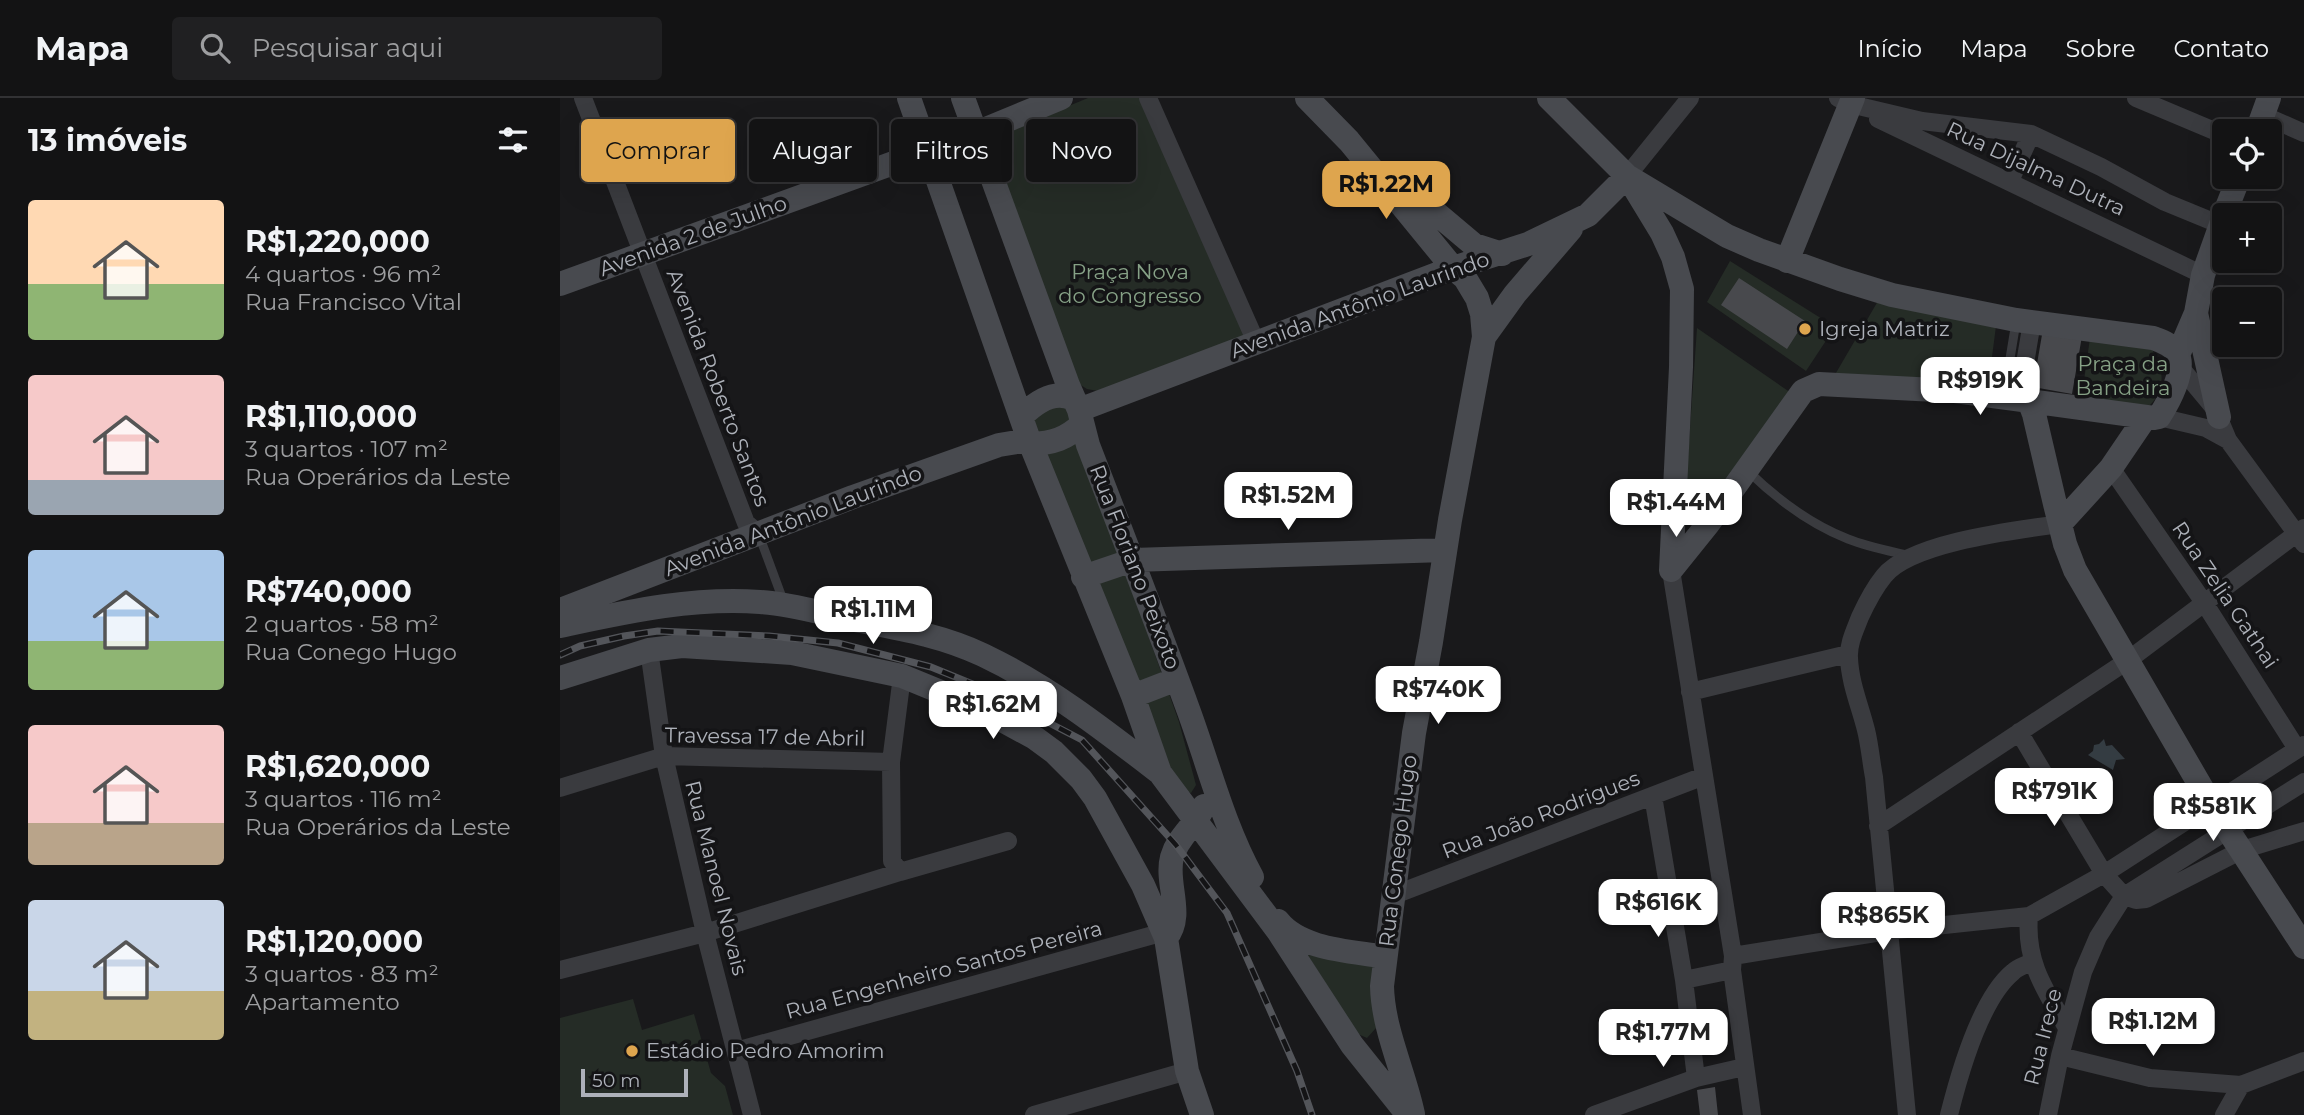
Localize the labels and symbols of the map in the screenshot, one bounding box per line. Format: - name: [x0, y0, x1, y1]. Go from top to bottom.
- street label: Rua Dijalma Dutra: [1943, 116, 2129, 221]
- pin: R$1.22M: [1321, 162, 1451, 221]
- street label: Avenida 2 de Julho: [596, 190, 790, 281]
- street label: Avenida Antônio Laurindo: [1227, 246, 1493, 363]
- park label: Praça Nova do Congresso: [1058, 259, 1202, 308]
- street label: Avenida Roberto Santos: [662, 266, 775, 510]
- place label: Igreja Matriz: [1819, 316, 1950, 341]
- marker: Igreja Matriz: [1797, 321, 1813, 337]
- park label: Praça da Bandeira: [2076, 351, 2170, 400]
- pin: R$919K: [1923, 358, 2037, 417]
- street label: Avenida Antônio Laurindo: [661, 460, 925, 581]
- street label: Rua Floriano Peixoto: [1085, 461, 1186, 673]
- pin: R$1.52M: [1223, 472, 1353, 532]
- pin: R$1.44M: [1611, 480, 1741, 539]
- street label: Rua Zelia Gathai: [2167, 517, 2284, 673]
- pin: R$1.11M: [808, 587, 938, 646]
- pin: R$740K: [1381, 666, 1495, 726]
- pin: R$1.62M: [928, 682, 1058, 741]
- street label: Travessa 17 de Abril: [665, 722, 865, 751]
- street label: Rua Conego Hugo: [1373, 753, 1422, 948]
- street label: Rua João Rodrigues: [1438, 765, 1643, 864]
- pin: R$791K: [1997, 768, 2111, 828]
- street label: Rua Manoel Novais: [680, 778, 753, 978]
- pin: R$581K: [2156, 784, 2270, 843]
- pin: R$616K: [1601, 880, 1715, 939]
- pin: R$865K: [1826, 892, 1940, 952]
- street label: Rua Engenheiro Santos Pereira: [783, 915, 1105, 1024]
- street label: Rua Irece: [2018, 986, 2067, 1088]
- pin: R$1.12M: [2088, 998, 2218, 1058]
- pin: R$1.77M: [1598, 1010, 1728, 1069]
- place label: Estádio Pedro Amorim: [646, 1038, 884, 1063]
- marker: Estádio Pedro Amorim: [624, 1043, 640, 1059]
- scale bar: [581, 1066, 688, 1098]

